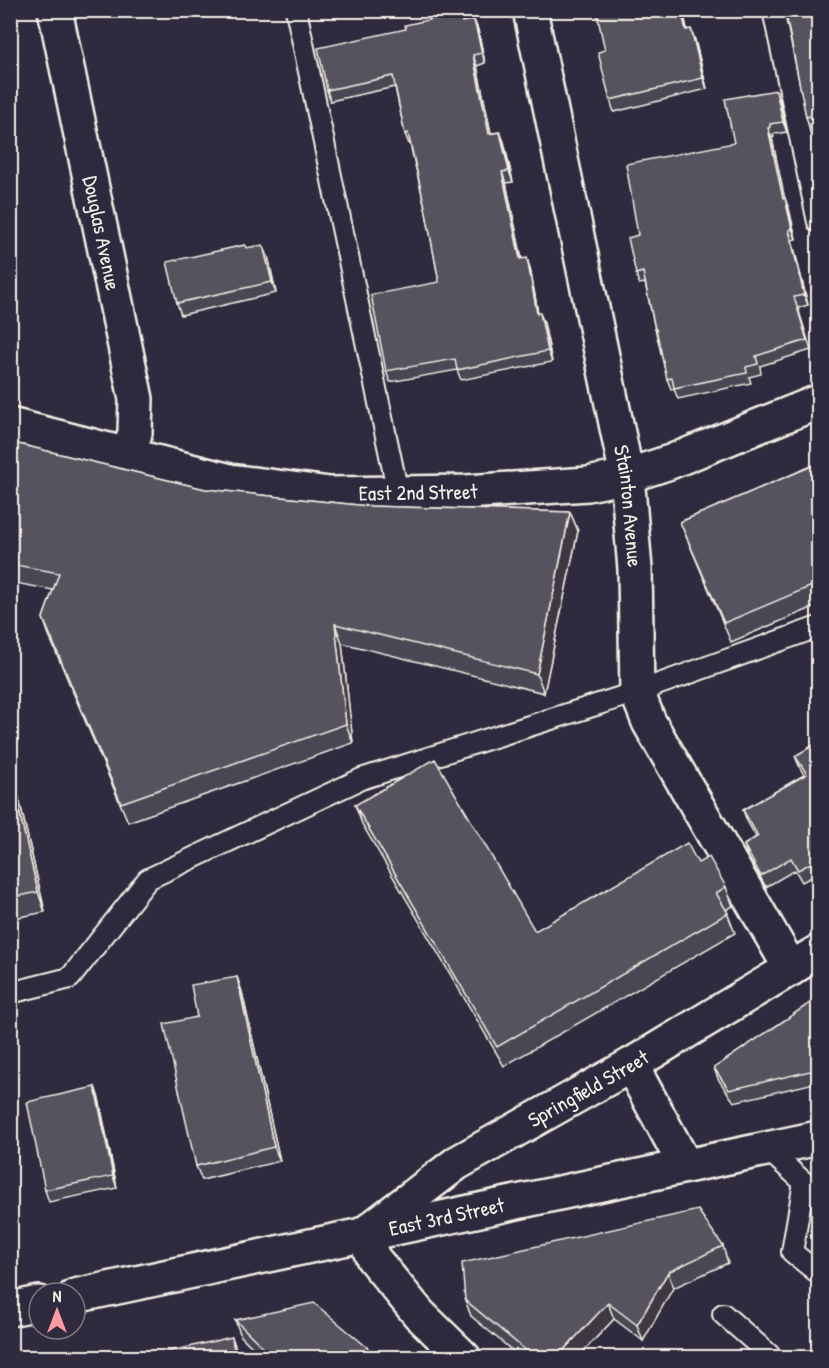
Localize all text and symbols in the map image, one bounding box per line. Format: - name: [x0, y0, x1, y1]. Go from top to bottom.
- street label: Douglas Avenue: [76, 173, 128, 293]
- street label: Stainton Avenue: [607, 442, 650, 568]
- street label: East 2nd Street: [358, 476, 479, 508]
- street label: Springfield Street: [523, 1042, 655, 1134]
- street label: East 3rd Street: [386, 1190, 508, 1243]
- north arrow: [27, 1281, 87, 1341]
- text: N: [53, 1285, 62, 1307]

